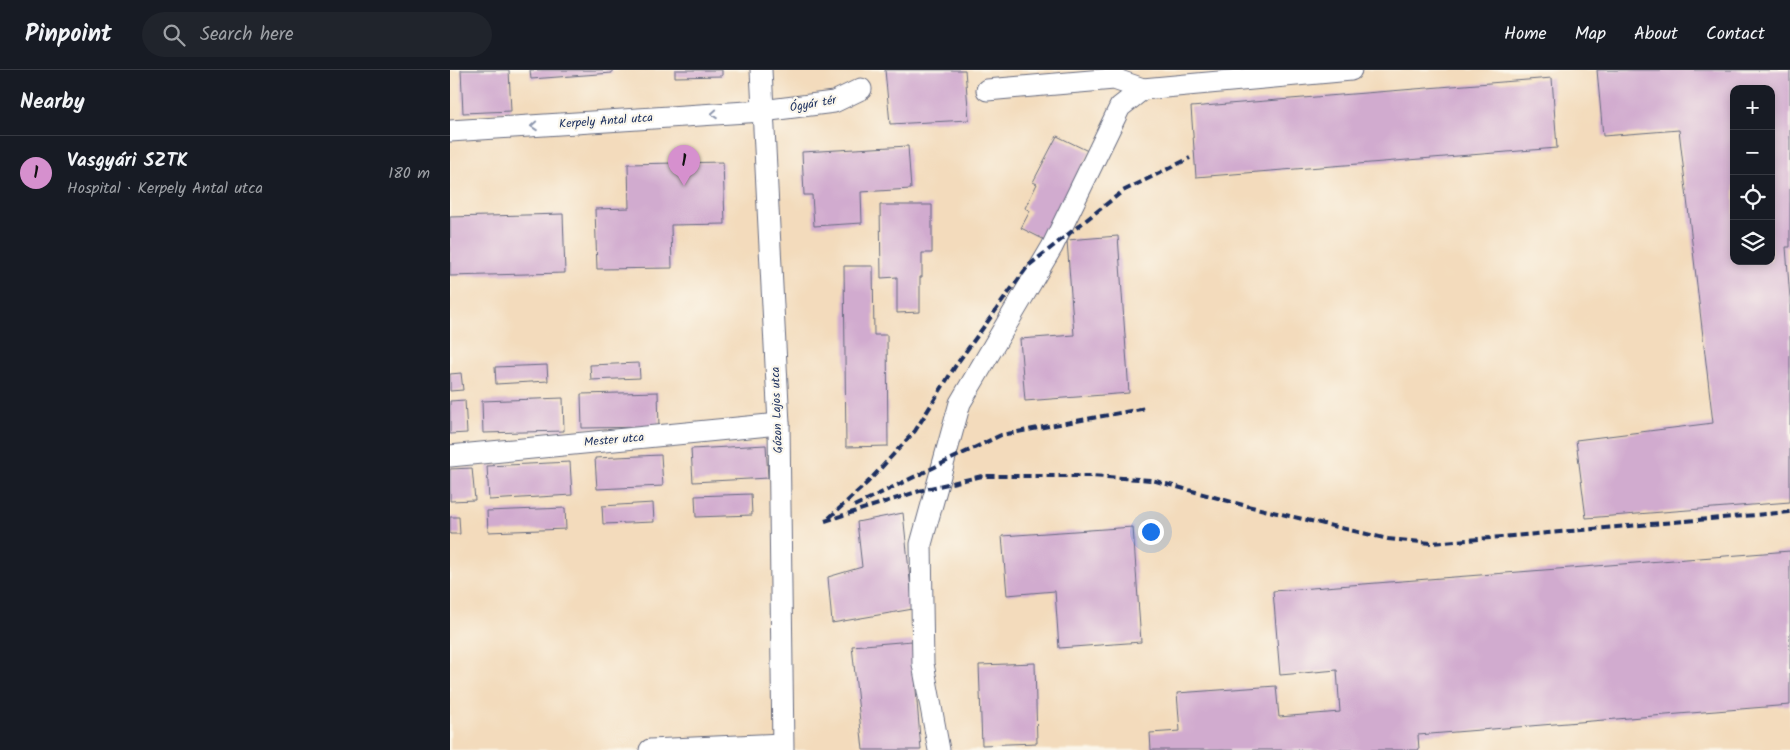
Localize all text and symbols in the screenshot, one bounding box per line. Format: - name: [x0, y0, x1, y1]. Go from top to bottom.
- search box: [142, 12, 492, 57]
- text: Pinpoint: [25, 15, 112, 54]
- text: Search here: [200, 20, 294, 50]
- text: Home: [1504, 20, 1547, 49]
- text: Map: [1575, 20, 1606, 49]
- text: About: [1634, 20, 1678, 49]
- text: Contact: [1706, 20, 1765, 49]
- icon: search: [160, 21, 188, 49]
- map controls: [1730, 85, 1775, 265]
- button: +: [1730, 85, 1775, 130]
- text: Nearby: [20, 86, 85, 119]
- street label: Ógyár tér: [788, 90, 839, 117]
- street label: Kerpely Antal utca: [558, 108, 654, 134]
- one-way arrow: [710, 109, 718, 120]
- one-way arrow: [530, 120, 538, 131]
- button: −: [1730, 130, 1775, 175]
- pin: 1: [668, 145, 700, 186]
- text: Vasgyári SZTK: [67, 146, 188, 176]
- text: 1: [34, 161, 38, 186]
- text: 180 m: [388, 161, 430, 186]
- button: locate: [1730, 175, 1775, 220]
- text: Hospital · Kerpely Antal utca: [67, 176, 263, 201]
- button: layers: [1730, 220, 1775, 265]
- street label: Gózon Lajos utca: [766, 366, 788, 454]
- street label: Mester utca: [583, 428, 645, 452]
- your location: [1138, 519, 1164, 545]

